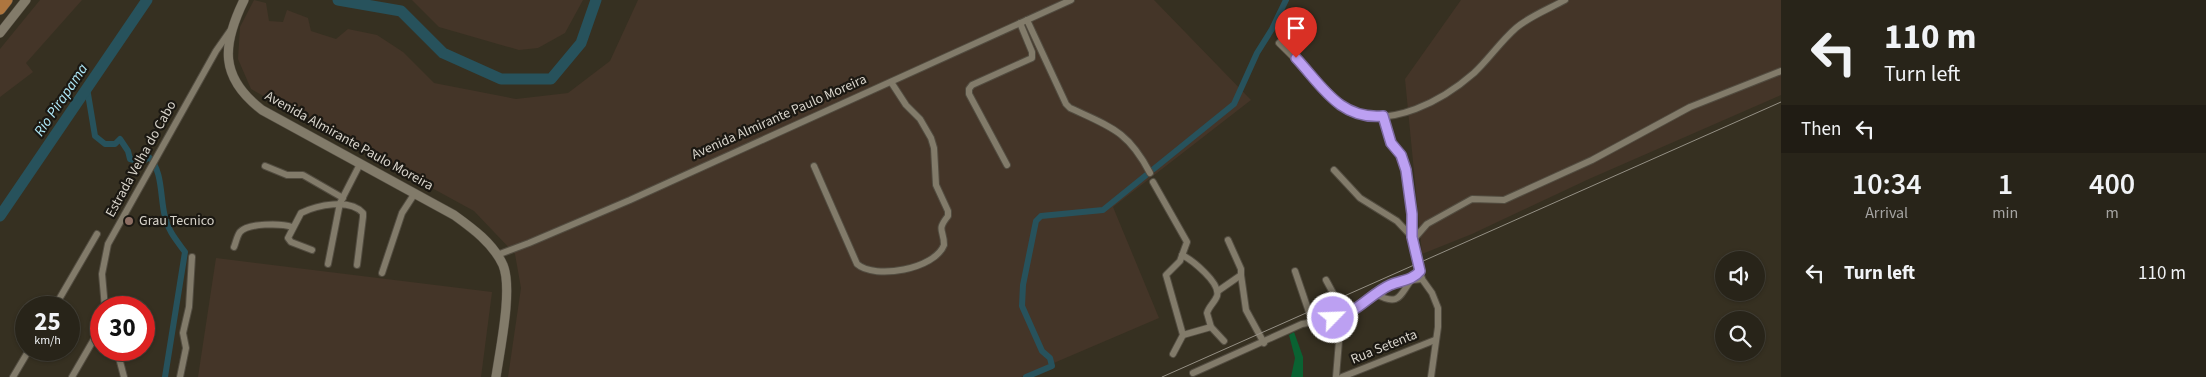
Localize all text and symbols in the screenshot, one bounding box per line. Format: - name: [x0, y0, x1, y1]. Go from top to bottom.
- pin: [1275, 7, 1317, 58]
- text: 110 m: [1884, 12, 1976, 62]
- icon: arrive: [1282, 14, 1310, 42]
- icon: left: [1801, 20, 1866, 85]
- text: Turn left: [1884, 58, 1960, 90]
- water label: Rio Pirapama: [29, 60, 93, 140]
- street label: Avenida Almirante Paulo Moreira: [688, 69, 870, 165]
- street label: Avenida Almirante Paulo Moreira: [261, 86, 437, 196]
- street label: Estrada Velha do Cabo: [101, 97, 181, 221]
- icon: left: [1851, 115, 1879, 143]
- text: Then: [1801, 116, 1841, 143]
- text: 10:34: [1852, 163, 1922, 206]
- text: 1: [1998, 163, 2013, 206]
- text: 400: [2089, 163, 2135, 206]
- text: Arrival: [1865, 202, 1908, 224]
- text: min: [1992, 202, 2018, 224]
- text: m: [2106, 202, 2119, 224]
- place label: Grau Tecnico: [139, 211, 214, 231]
- marker: Grau Tecnico: [123, 215, 135, 227]
- map controls: [1715, 251, 1765, 361]
- button: sound: [1715, 251, 1765, 301]
- icon: left: [1801, 259, 1829, 287]
- text: Turn left: [1844, 260, 1915, 287]
- text: 110 m: [2138, 260, 2186, 287]
- position arrow: [1306, 291, 1358, 343]
- speed limit sign: 30: [90, 296, 155, 361]
- text: 25: [34, 304, 61, 340]
- button: search: [1715, 311, 1765, 361]
- street label: Rua Setenta: [1348, 325, 1420, 369]
- text: km/h: [34, 332, 61, 349]

